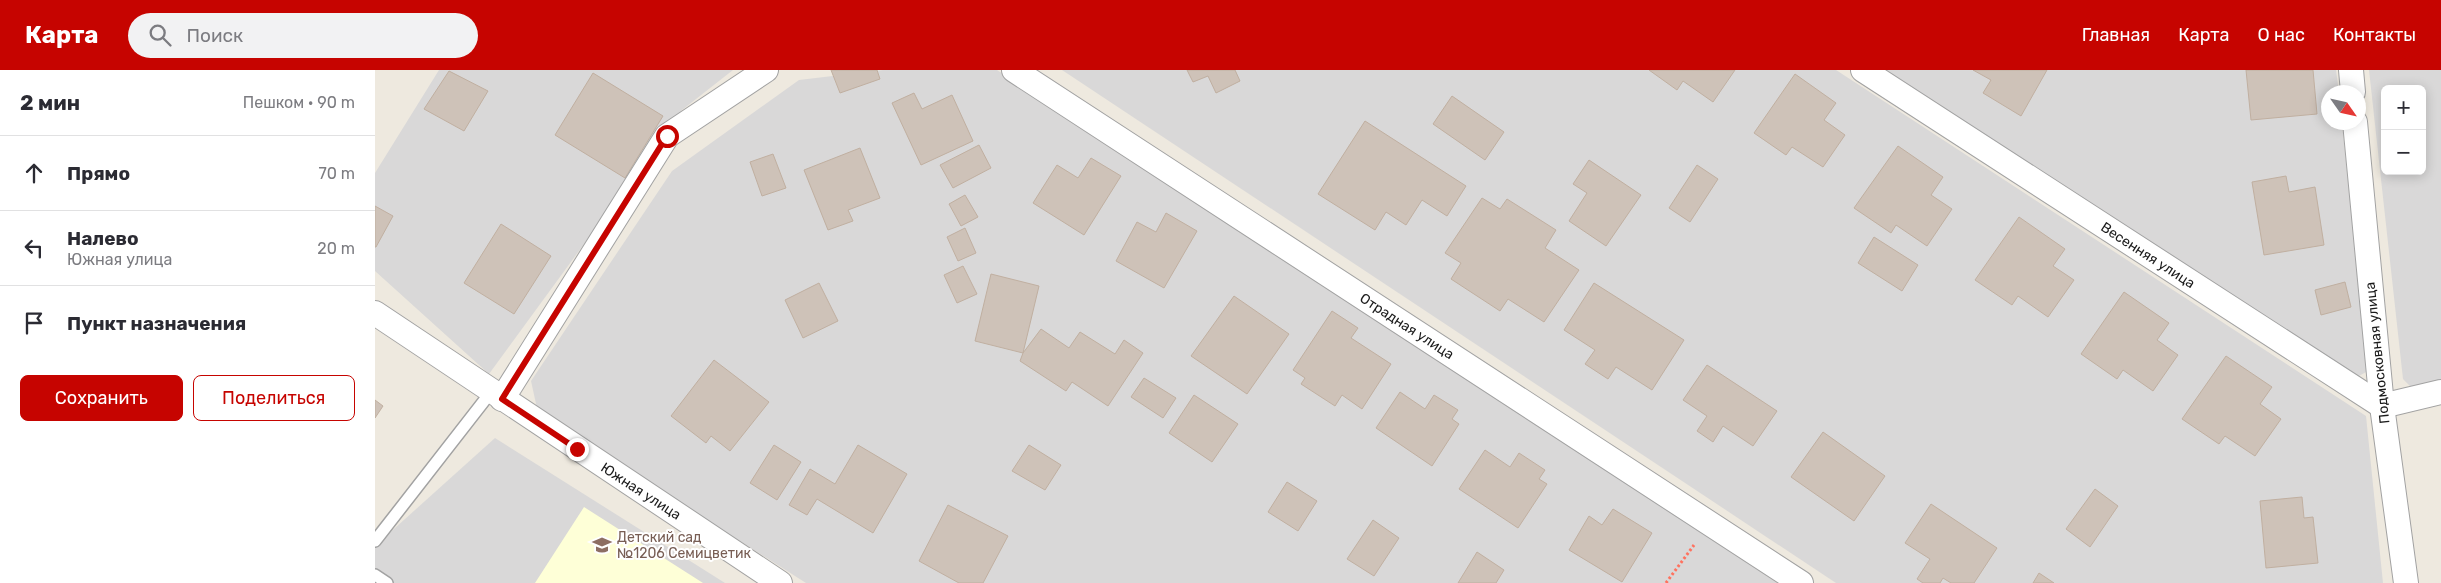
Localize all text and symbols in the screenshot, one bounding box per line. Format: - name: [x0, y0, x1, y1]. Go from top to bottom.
- search box: [128, 13, 478, 58]
- text: Карта: [25, 21, 98, 49]
- icon: search: [146, 21, 174, 49]
- text: Поиск: [186, 24, 243, 47]
- text: Главная: [2082, 24, 2150, 46]
- text: Карта: [2178, 24, 2230, 46]
- text: О нас: [2258, 24, 2305, 46]
- text: Контакты: [2333, 24, 2416, 46]
- north arrow: [2321, 85, 2366, 130]
- map controls: [2381, 85, 2426, 175]
- button: +: [2381, 85, 2426, 130]
- text: 2 мин: [20, 90, 80, 115]
- text: Пешком · 90 m: [243, 93, 355, 112]
- route start: [656, 125, 679, 148]
- button: −: [2381, 130, 2426, 175]
- icon: ahead: [20, 159, 48, 187]
- text: Прямо: [67, 162, 130, 185]
- text: 70 m: [318, 164, 355, 183]
- street label: Весенняя улица: [2097, 219, 2198, 292]
- text: Налево: [67, 227, 139, 250]
- icon: left: [20, 234, 48, 262]
- text: 20 m: [317, 239, 355, 258]
- text: Южная улица: [67, 250, 172, 269]
- street label: Подмосковная улица: [2362, 281, 2393, 425]
- street label: Отрадная улица: [1357, 290, 1457, 363]
- icon: arrive: [20, 309, 48, 337]
- text: Пункт назначения: [67, 312, 246, 335]
- button: Сохранить: [20, 375, 183, 421]
- button: Поделиться: [193, 375, 355, 421]
- route end: [566, 438, 589, 461]
- street label: Южная улица: [597, 459, 684, 524]
- place label: Детский сад №1206 Семицветик: [617, 529, 751, 562]
- school or university icon: Детский сад №1206 Семицветик: [591, 534, 613, 556]

